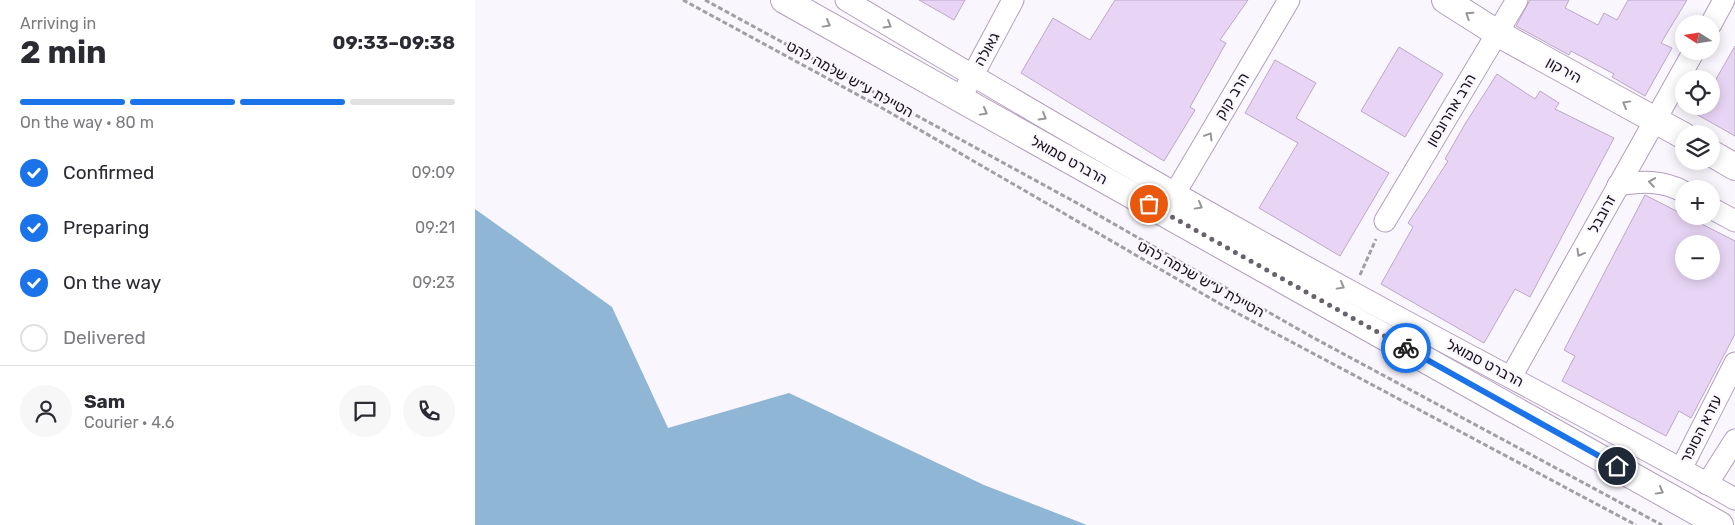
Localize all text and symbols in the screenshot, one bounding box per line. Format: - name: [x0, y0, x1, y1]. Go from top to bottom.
- one-way arrow: [1466, 12, 1475, 22]
- text: Arriving in: [20, 14, 96, 33]
- north arrow: [1675, 15, 1720, 60]
- map controls: [1675, 15, 1720, 280]
- one-way arrow: [822, 18, 831, 28]
- one-way arrow: [882, 19, 891, 29]
- street label: גאולה: [970, 29, 1004, 69]
- text: 09:33–09:38: [333, 31, 455, 54]
- text: 2 min: [20, 33, 107, 71]
- street label: הטיילת ע״ש שלמה להט: [783, 37, 917, 121]
- street label: הירקון: [1543, 53, 1585, 87]
- street label: הרב קוק: [1211, 69, 1253, 123]
- street label: הרב אהרונסון: [1422, 70, 1480, 150]
- button: locate: [1675, 70, 1720, 115]
- one-way arrow: [1623, 100, 1632, 110]
- one-way arrow: [979, 106, 988, 116]
- one-way arrow: [1037, 110, 1046, 120]
- text: On the way · 80 m: [20, 113, 154, 132]
- button: layers: [1675, 125, 1720, 170]
- street label: הרברט סמואל: [1027, 131, 1111, 189]
- one-way arrow: [1202, 132, 1212, 141]
- icon: check: [20, 159, 48, 187]
- text: Confirmed: [63, 161, 154, 184]
- text: 09:09: [412, 163, 455, 182]
- one-way arrow: [1647, 178, 1656, 188]
- button: +: [1675, 180, 1720, 225]
- pin: [1128, 183, 1170, 225]
- icon: bag: [1135, 190, 1163, 218]
- street label: זרובבל: [1584, 191, 1620, 237]
- one-way arrow: [1194, 200, 1203, 210]
- icon: check: [20, 214, 48, 242]
- text: Preparing: [63, 216, 149, 239]
- text: 09:21: [415, 218, 455, 237]
- button: −: [1675, 235, 1720, 280]
- street label: הטיילת ע״ש שלמה להט: [1134, 237, 1268, 321]
- one-way arrow: [1576, 248, 1586, 257]
- icon: check: [20, 269, 48, 297]
- text: On the way: [63, 271, 161, 294]
- text: 09:23: [412, 273, 455, 292]
- one-way arrow: [1335, 280, 1344, 290]
- courier: [1381, 323, 1431, 373]
- text: Delivered: [63, 326, 146, 349]
- icon: bike: [1392, 334, 1420, 362]
- street label: הרברט סמואל: [1443, 335, 1527, 391]
- button: person: [20, 385, 72, 437]
- button: chat: [339, 385, 391, 437]
- button: phone: [403, 385, 455, 437]
- text: Sam: [84, 390, 125, 413]
- street label: עזרא הסופר: [1676, 392, 1726, 466]
- text: Courier · 4.6: [84, 413, 174, 432]
- pin: [1596, 445, 1638, 487]
- icon: home: [1603, 452, 1631, 480]
- one-way arrow: [1654, 485, 1663, 495]

